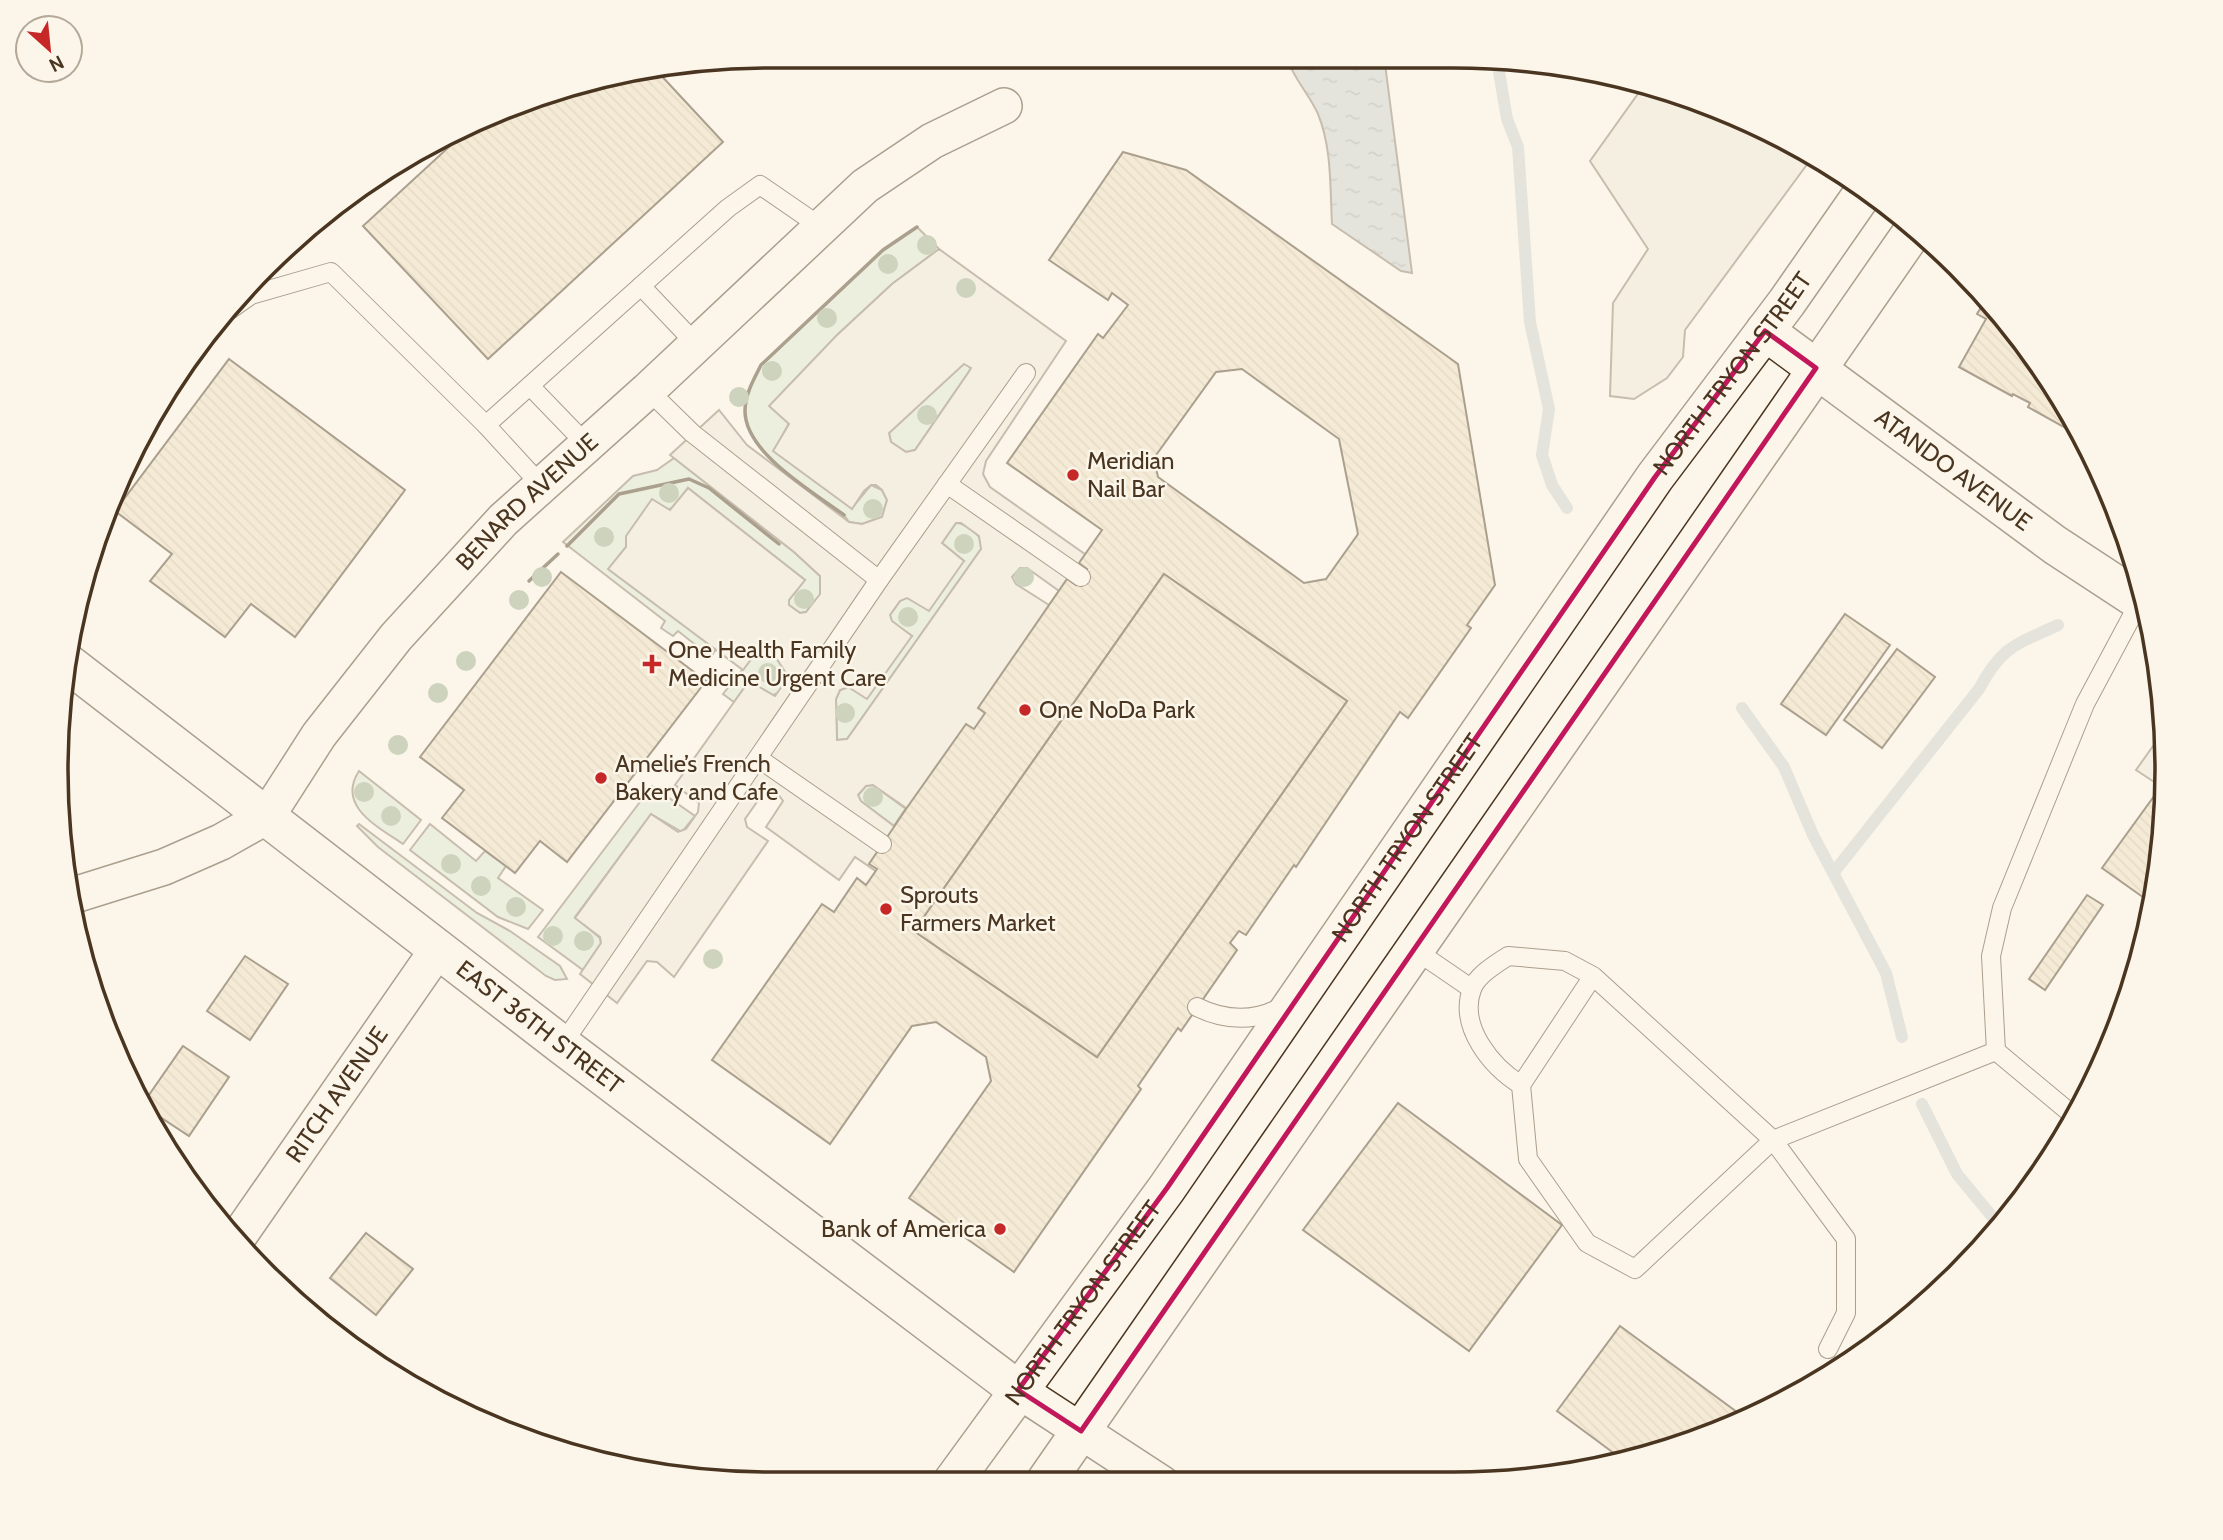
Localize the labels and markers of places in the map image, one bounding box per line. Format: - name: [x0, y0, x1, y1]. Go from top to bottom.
- place label: Meridian Nail Bar: [1087, 446, 1175, 503]
- marker: Meridian Nail Bar: [1065, 467, 1081, 483]
- place label: One Health Family Medicine Urgent Care: [668, 635, 886, 692]
- marker: One Health Family Medicine Urgent Care: [642, 654, 662, 674]
- place label: One NoDa Park: [1039, 695, 1195, 724]
- marker: One NoDa Park: [1017, 702, 1033, 718]
- place label: Amelie’s French Bakery and Cafe: [615, 749, 778, 806]
- marker: Amelie’s French Bakery and Cafe: [593, 770, 609, 786]
- place label: Sprouts Farmers Market: [900, 880, 1056, 937]
- marker: Sprouts Farmers Market: [878, 901, 894, 917]
- place label: Bank of America: [821, 1214, 986, 1243]
- marker: Bank of America: [992, 1221, 1008, 1237]

